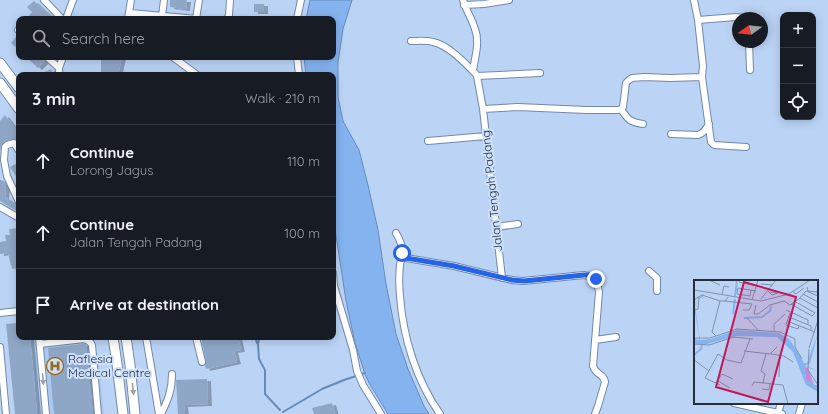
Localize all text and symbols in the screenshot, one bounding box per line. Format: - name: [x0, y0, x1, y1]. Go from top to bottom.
- north arrow: [732, 12, 768, 48]
- map controls: [780, 12, 816, 120]
- button: +: [780, 12, 816, 48]
- search box: [16, 16, 336, 60]
- icon: search: [30, 27, 52, 49]
- text: Search here: [62, 29, 145, 48]
- button: −: [780, 48, 816, 84]
- button: locate: [780, 84, 816, 120]
- text: 3 min: [32, 88, 76, 109]
- text: Walk · 210 m: [245, 90, 320, 106]
- street label: Jalan Tengah Padang: [478, 130, 505, 253]
- text: Continue: [70, 143, 134, 162]
- icon: ahead: [32, 150, 54, 172]
- text: 110 m: [287, 153, 320, 169]
- text: Lorong Jagus: [70, 162, 153, 178]
- text: Continue: [70, 215, 134, 234]
- icon: ahead: [32, 222, 54, 244]
- text: 100 m: [284, 225, 320, 241]
- text: Jalan Tengah Padang: [70, 234, 202, 250]
- route start: [393, 244, 411, 262]
- route end: [587, 270, 605, 288]
- inset map: [694, 280, 818, 404]
- icon: arrive: [32, 294, 54, 316]
- text: Arrive at destination: [70, 295, 219, 314]
- place label: Raflesia Medical Centre: [68, 351, 151, 380]
- hospital icon: Raflesia Medical Centre: [45, 356, 65, 376]
- one-way arrow: [39, 373, 46, 385]
- one-way arrow: [130, 383, 136, 395]

